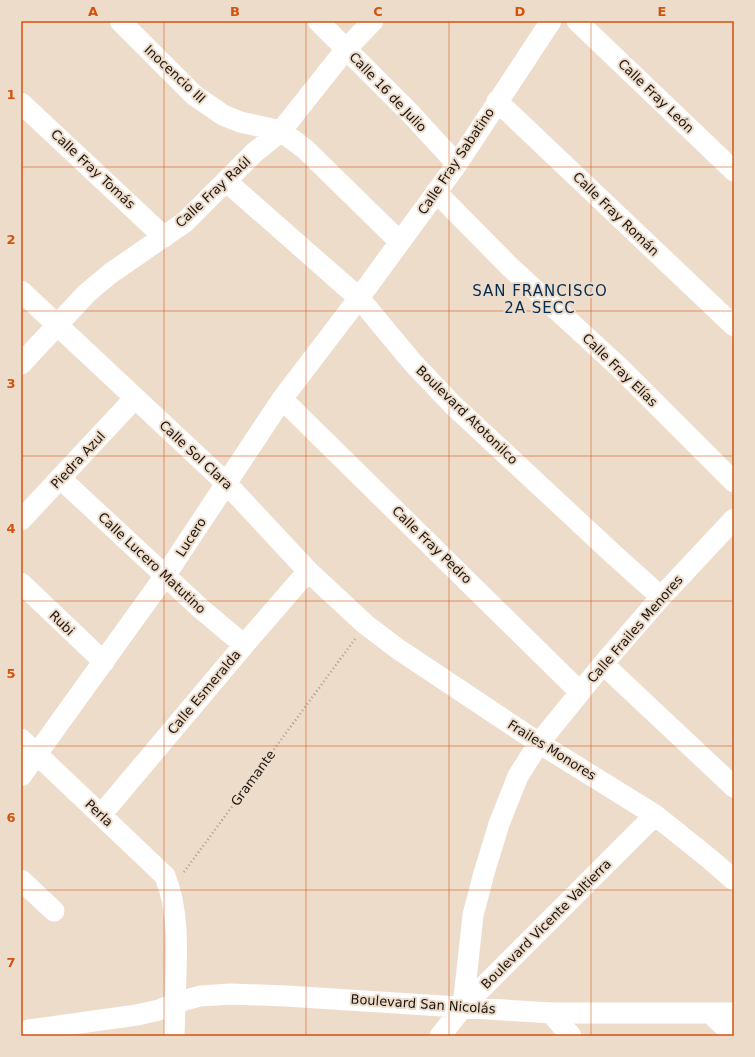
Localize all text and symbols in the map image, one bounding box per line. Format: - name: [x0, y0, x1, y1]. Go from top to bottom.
- text: A: [88, 4, 98, 19]
- text: B: [230, 4, 240, 19]
- text: C: [373, 4, 383, 19]
- text: D: [515, 4, 526, 19]
- text: E: [658, 4, 666, 19]
- street label: Inocencio III: [141, 42, 209, 106]
- street label: Calle 16 de Julio: [346, 49, 430, 135]
- street label: Calle Fray León: [615, 56, 697, 136]
- text: 1: [6, 87, 16, 102]
- street label: Calle Fray Sabatino: [415, 105, 497, 217]
- street label: Calle Fray Tomás: [48, 126, 138, 212]
- street label: Calle Fray Raúl: [173, 154, 253, 230]
- street label: Calle Fray Román: [570, 169, 662, 259]
- text: 2: [6, 232, 16, 247]
- district label: SAN FRANCISCO 2A SECC: [472, 282, 608, 317]
- street label: Calle Fray Elías: [579, 330, 661, 410]
- street label: Boulevard Atotonilco: [413, 363, 521, 467]
- text: 3: [6, 376, 16, 391]
- street label: Calle Sol Clara: [156, 417, 236, 493]
- street label: Piedra Azul: [48, 428, 108, 492]
- street label: Calle Fray Pedro: [389, 503, 475, 587]
- street label: Calle Lucero Matutino: [95, 509, 209, 617]
- street label: Lucero: [173, 515, 209, 559]
- text: 4: [6, 521, 16, 536]
- street label: Calle Frailes Menores: [584, 572, 686, 686]
- street label: Rubi: [47, 608, 77, 638]
- street label: Calle Esmeralda: [164, 647, 244, 737]
- text: 5: [6, 666, 16, 681]
- street label: Frailes Monores: [505, 717, 599, 783]
- street label: Gramante: [228, 747, 278, 809]
- street label: Perla: [82, 797, 116, 829]
- text: 6: [6, 810, 16, 825]
- street label: Boulevard Vicente Valtierra: [478, 856, 614, 992]
- text: 7: [6, 955, 16, 970]
- street label: Boulevard San Nicolás: [350, 991, 496, 1017]

